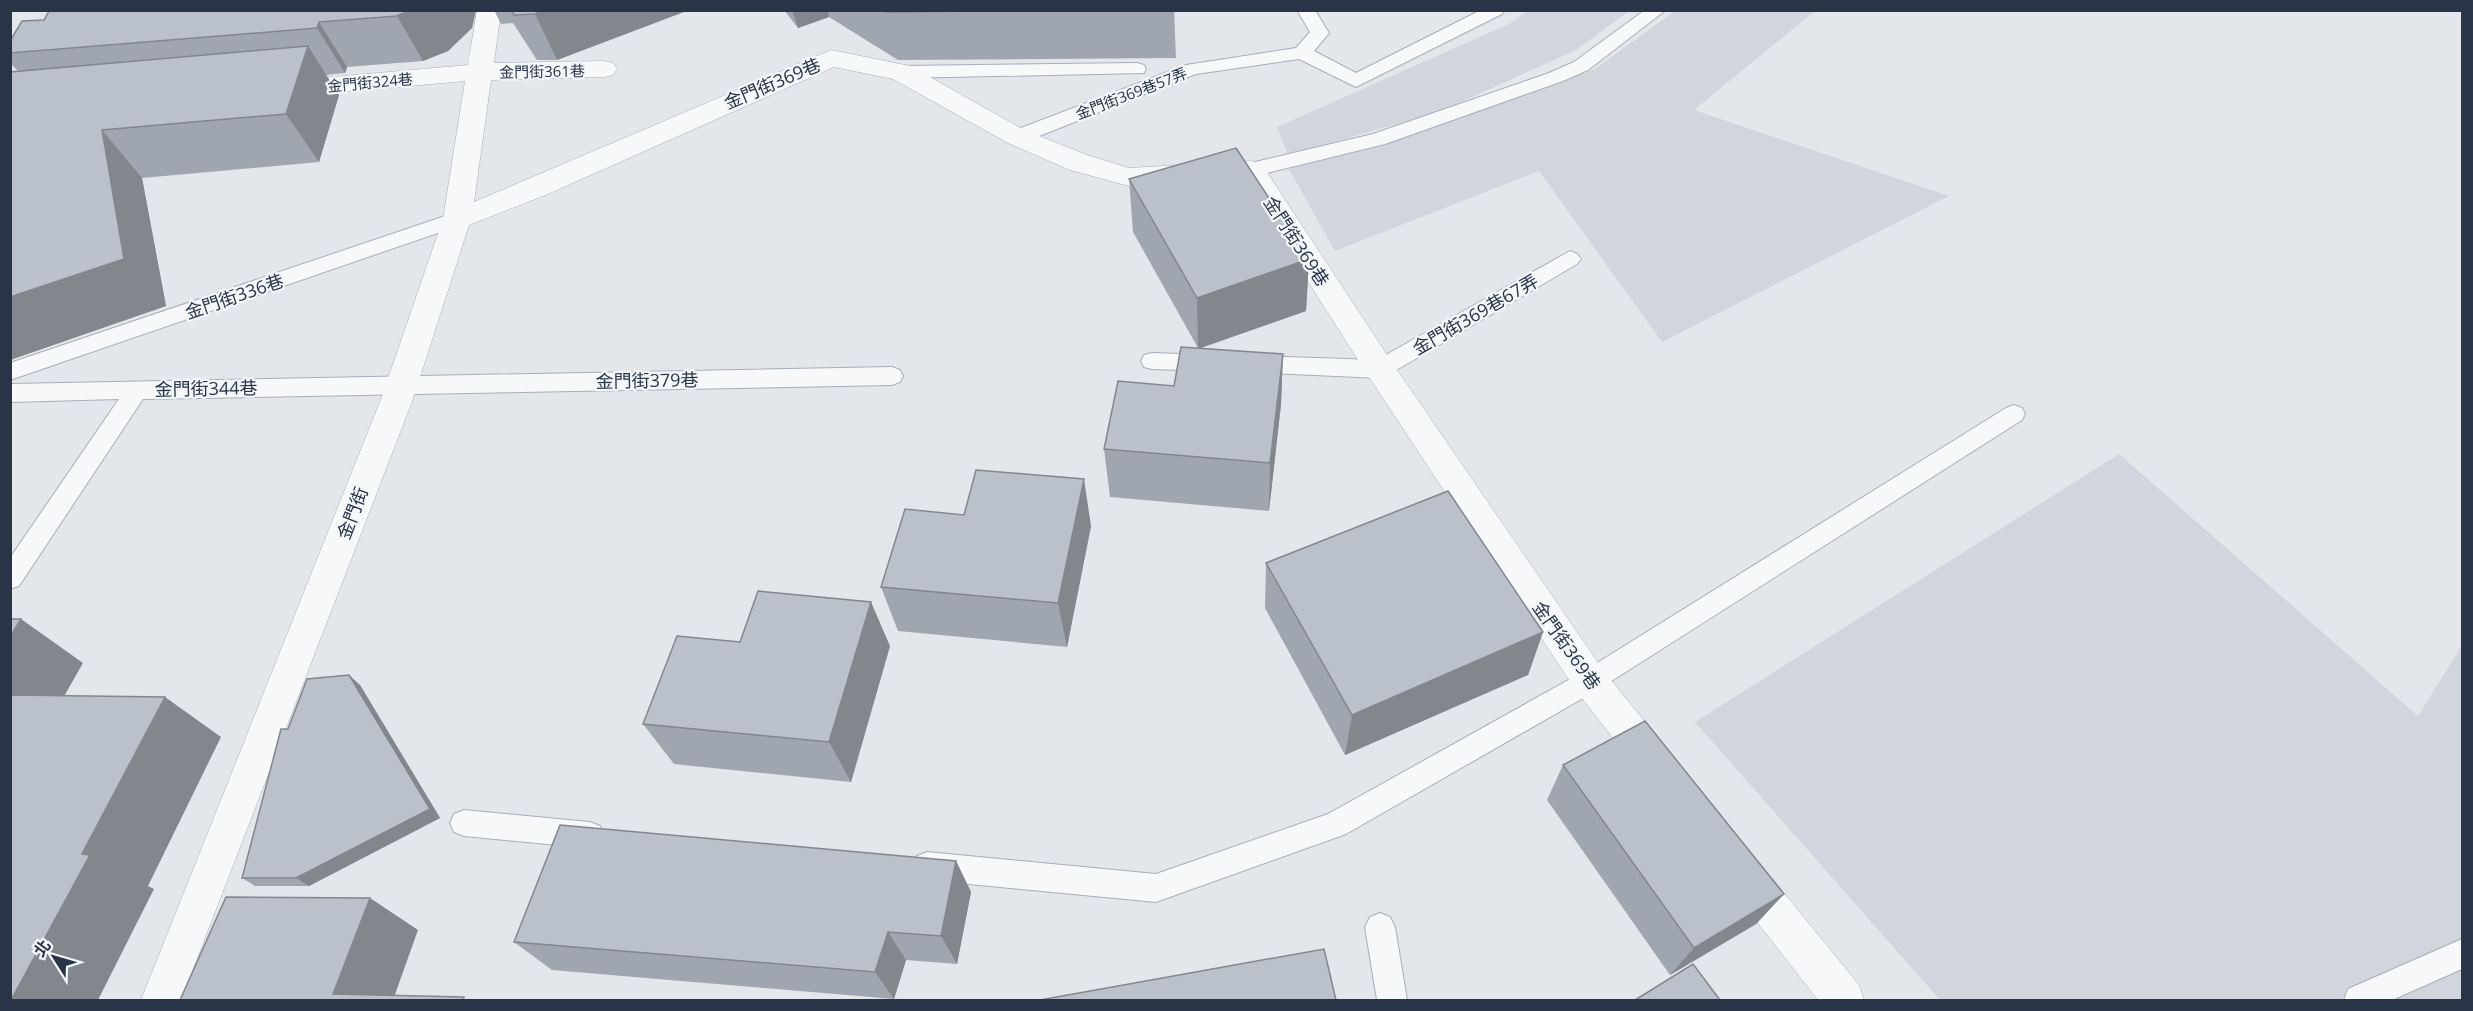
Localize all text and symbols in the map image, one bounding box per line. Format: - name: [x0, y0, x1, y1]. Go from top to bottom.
- street label: 金門街369巷: [720, 52, 824, 114]
- street label: 金門街361巷: [499, 60, 585, 82]
- street label: 金門街369巷57弄: [1072, 63, 1190, 123]
- street label: 金門街324巷: [326, 68, 414, 96]
- street label: 金門街369巷: [1259, 191, 1335, 291]
- street label: 金門街336巷: [181, 268, 287, 324]
- street label: 金門街369巷67弄: [1408, 268, 1542, 360]
- street label: 金門街379巷: [595, 367, 699, 393]
- street label: 金門街344巷: [154, 375, 258, 401]
- street label: 金門街: [331, 483, 373, 543]
- street label: 金門街369巷: [1528, 596, 1606, 694]
- north arrow: [24, 927, 84, 987]
- text: 北: [28, 935, 56, 961]

